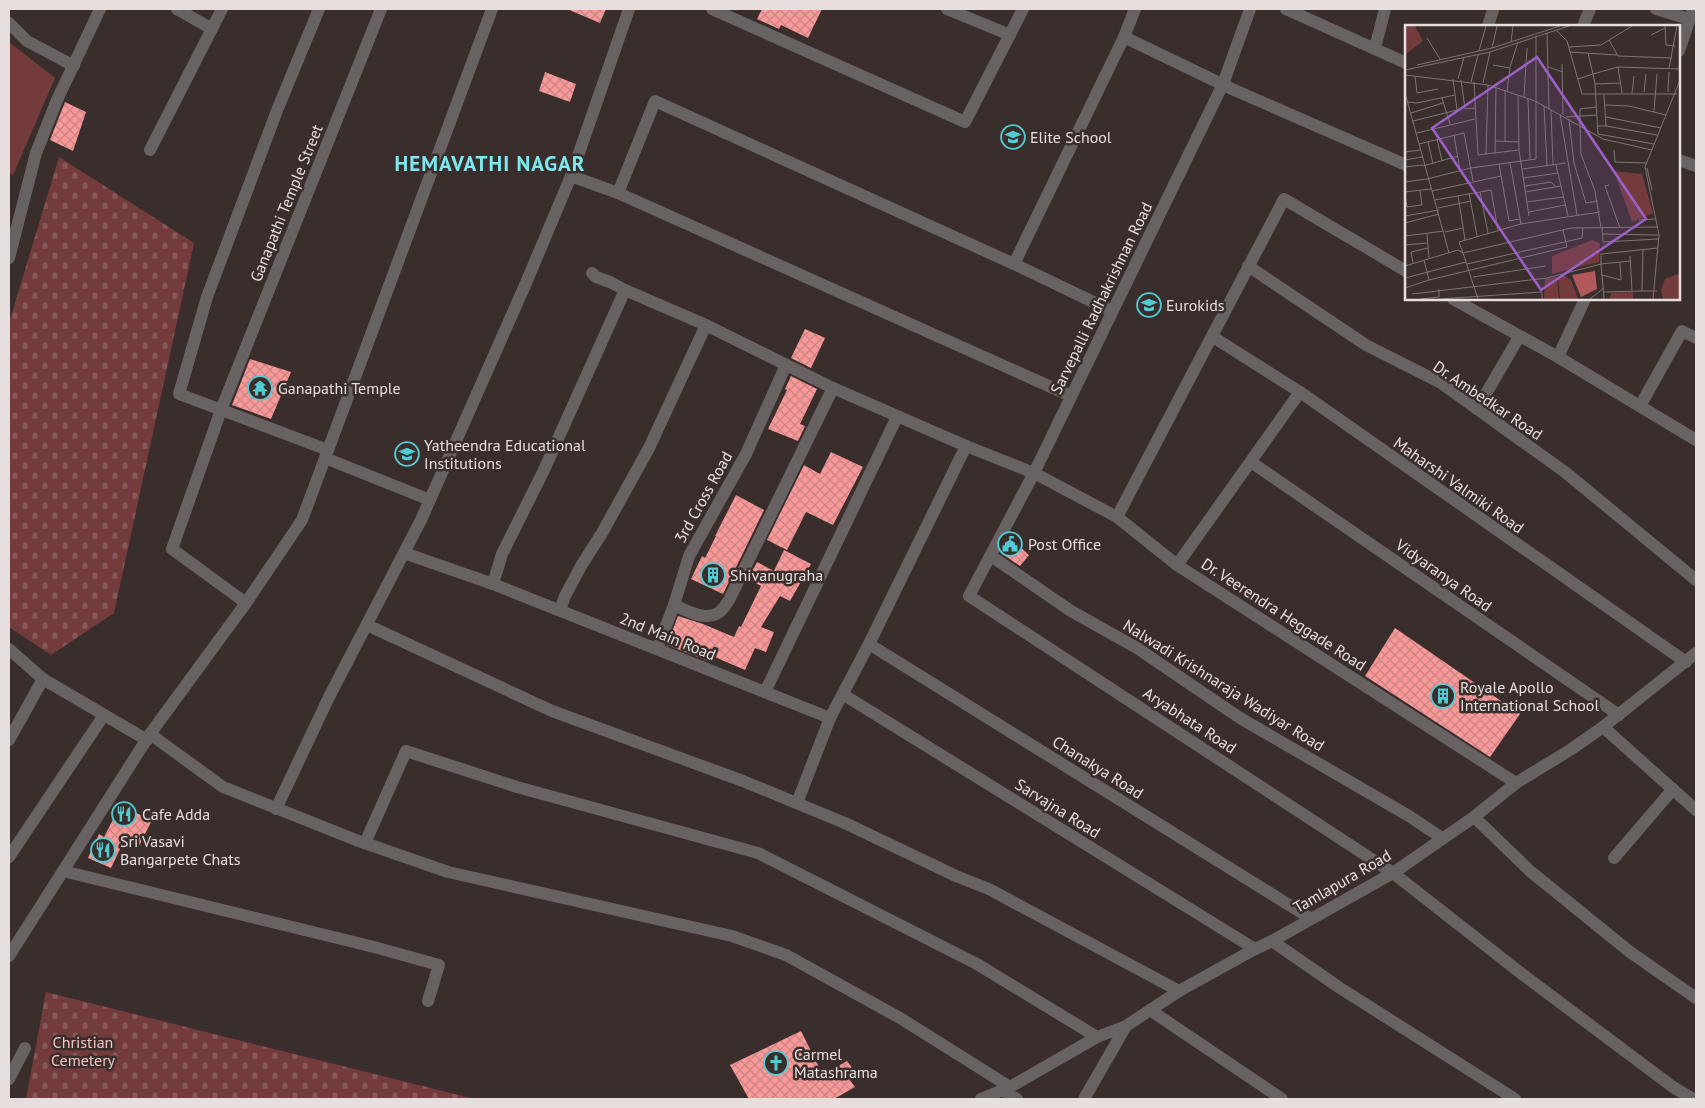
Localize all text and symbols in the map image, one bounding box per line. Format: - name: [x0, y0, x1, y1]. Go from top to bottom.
- inset map: [1405, 25, 1680, 300]
- street label: Ganapathi Temple Street: [245, 121, 327, 285]
- school or university icon: Elite School: [1000, 124, 1026, 150]
- place label: Elite School: [1030, 127, 1112, 147]
- district label: HEMAVATHI NAGAR: [395, 150, 585, 177]
- street label: Sarvepalli Radhakrishnan Road: [1046, 199, 1156, 397]
- school or university icon: Eurokids: [1136, 292, 1162, 318]
- place label: Eurokids: [1166, 295, 1225, 315]
- street label: Dr. Ambedkar Road: [1429, 356, 1547, 444]
- temple icon: Ganapathi Temple: [247, 375, 273, 401]
- place label: Ganapathi Temple: [278, 378, 401, 398]
- street label: Maharshi Valmiki Road: [1390, 432, 1528, 538]
- place label: Yatheendra Educational Institutions: [424, 435, 586, 473]
- school or university icon: Yatheendra Educational Institutions: [394, 441, 420, 467]
- street label: 3rd Cross Road: [670, 448, 736, 546]
- public building icon: Post Office: [997, 531, 1023, 557]
- place label: Post Office: [1028, 534, 1101, 554]
- street label: Vidyaranya Road: [1391, 534, 1496, 616]
- street label: Dr. Veerendra Heggade Road: [1198, 553, 1370, 675]
- building icon: Shivanugraha: [700, 562, 726, 588]
- place label: Shivanugraha: [730, 565, 823, 585]
- street label: 2nd Main Road: [617, 608, 719, 664]
- street label: Nalwadi Krishnaraja Wadiyar Road: [1120, 615, 1328, 755]
- place label: Royale Apollo International School: [1460, 677, 1599, 715]
- street label: Aryabhata Road: [1140, 682, 1240, 758]
- building icon: Royale Apollo International School: [1430, 683, 1456, 709]
- street label: Chanakya Road: [1049, 731, 1147, 803]
- street label: Sarvajna Road: [1012, 774, 1104, 842]
- restaurant icon: Cafe Adda: [111, 801, 137, 827]
- place label: Cafe Adda: [142, 804, 210, 824]
- place label: Sri Vasavi Bangarpete Chats: [120, 831, 241, 869]
- restaurant icon: Sri Vasavi Bangarpete Chats: [90, 837, 116, 863]
- street label: Tamlapura Road: [1290, 845, 1394, 917]
- park label: Christian Cemetery: [51, 1032, 116, 1070]
- place label: Carmel Matashrama: [794, 1044, 878, 1082]
- church icon: Carmel Matashrama: [763, 1050, 789, 1076]

